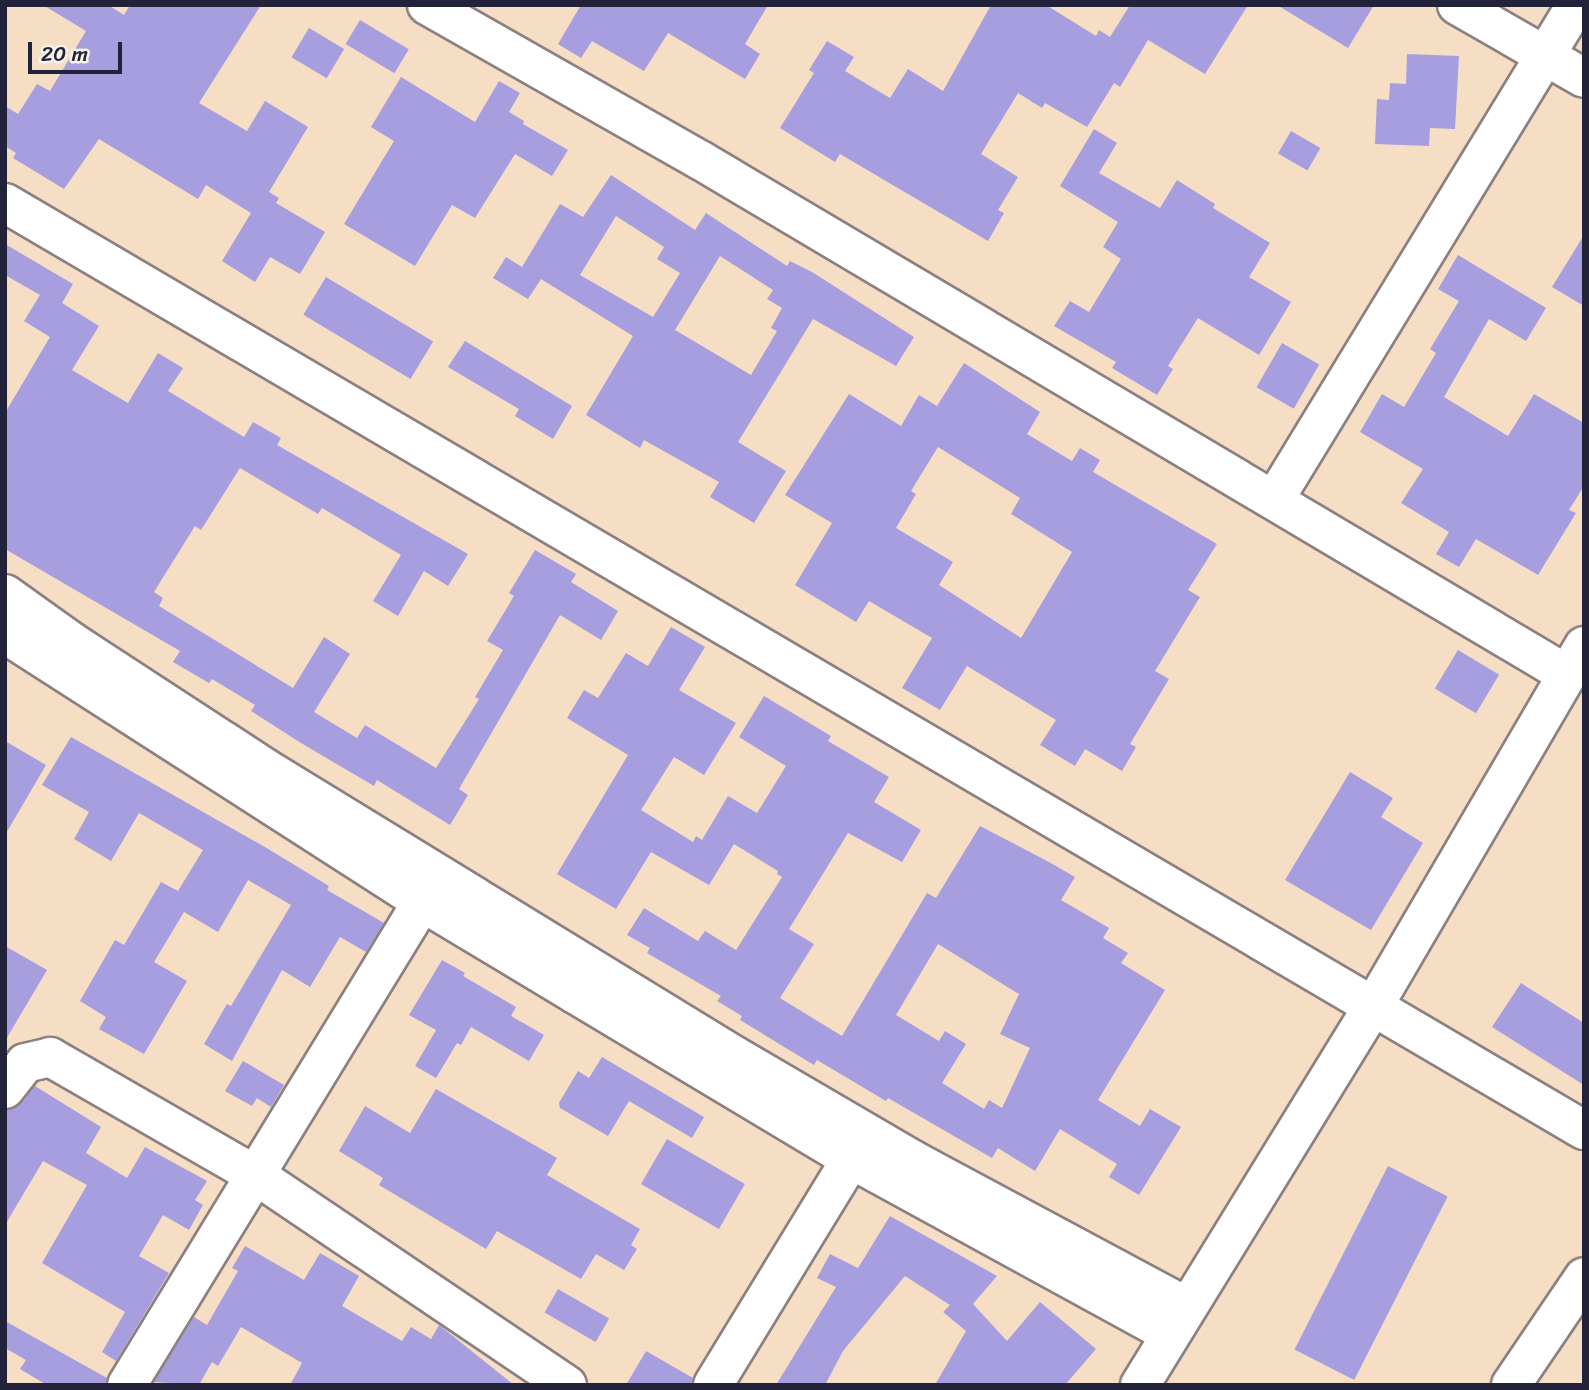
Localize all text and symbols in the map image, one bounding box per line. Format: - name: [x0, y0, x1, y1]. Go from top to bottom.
- scale bar: [32, 28, 126, 72]
- text: 20 m: [41, 35, 88, 73]

